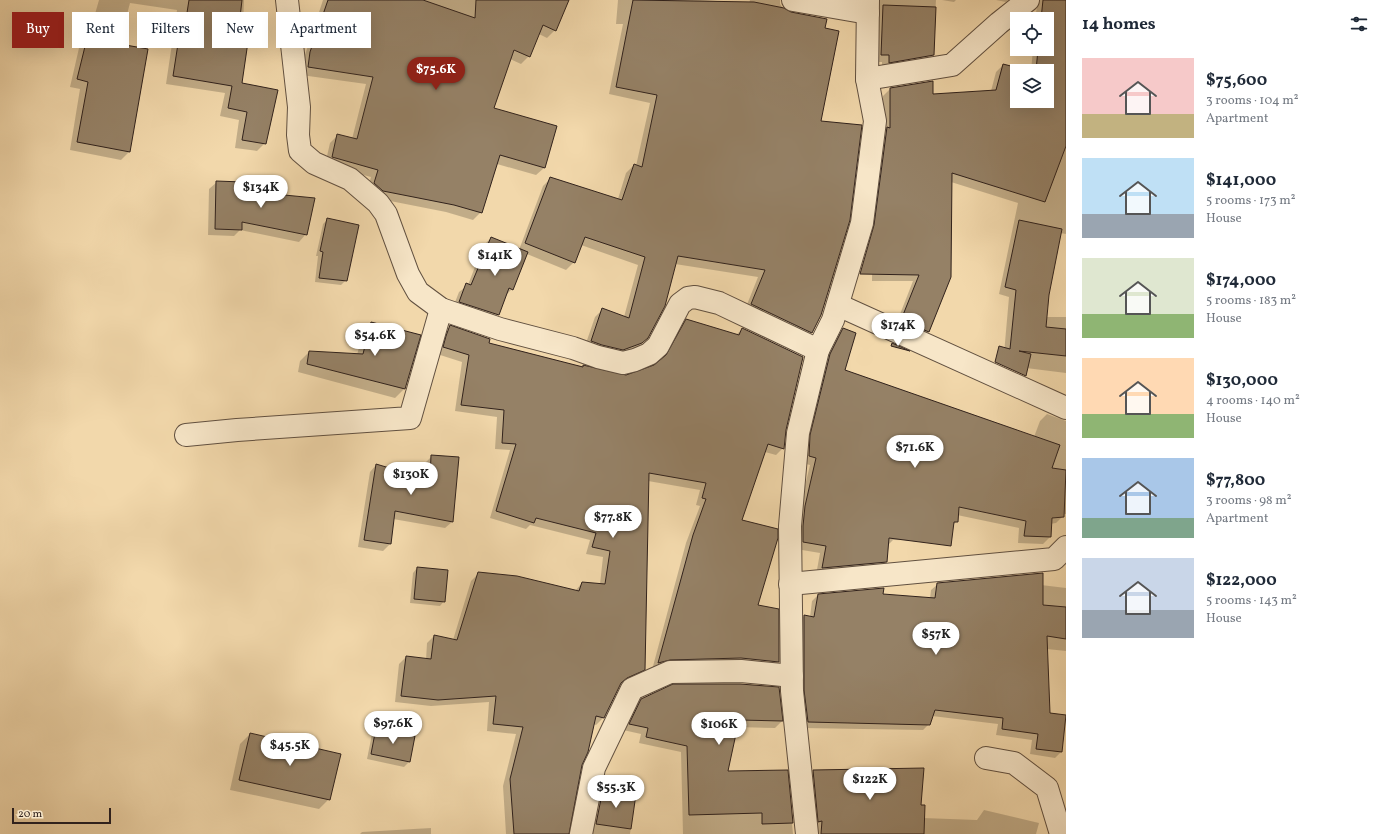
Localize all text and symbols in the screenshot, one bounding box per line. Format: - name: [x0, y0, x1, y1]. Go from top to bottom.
- chip: Buy: [12, 12, 64, 48]
- chip: Rent: [72, 12, 129, 48]
- chip: Filters: [137, 12, 204, 48]
- chip: New: [212, 12, 268, 48]
- chip: Apartment: [276, 12, 371, 48]
- map controls: [1010, 12, 1054, 108]
- button: locate: [1010, 12, 1054, 56]
- text: 14 homes: [1082, 13, 1156, 36]
- icon: filters: [1348, 13, 1370, 35]
- pin: $75.6K: [403, 57, 469, 91]
- text: $75.6K: [416, 61, 456, 79]
- button: layers: [1010, 64, 1054, 108]
- text: $75,600: [1206, 69, 1267, 92]
- icon: home: [1114, 74, 1162, 122]
- text: 3 rooms · 104 m²: [1206, 92, 1299, 110]
- text: Apartment: [1206, 110, 1269, 128]
- text: $141,000: [1206, 169, 1276, 192]
- icon: home: [1114, 174, 1162, 222]
- pin: $134K: [233, 175, 289, 209]
- text: $134K: [243, 179, 279, 197]
- text: 5 rooms · 173 m²: [1206, 192, 1296, 210]
- text: House: [1206, 210, 1242, 228]
- pin: $141K: [467, 243, 523, 277]
- text: $141K: [478, 247, 513, 265]
- text: $174,000: [1206, 269, 1276, 292]
- icon: home: [1114, 274, 1162, 322]
- text: 5 rooms · 183 m²: [1206, 292, 1296, 310]
- text: House: [1206, 310, 1242, 328]
- pin: $174K: [870, 313, 926, 347]
- text: $174K: [881, 317, 915, 335]
- pin: $54.6K: [342, 323, 408, 357]
- text: $54.6K: [354, 327, 396, 345]
- text: $130,000: [1206, 369, 1278, 392]
- icon: home: [1114, 374, 1162, 422]
- text: 4 rooms · 140 m²: [1206, 392, 1300, 410]
- text: House: [1206, 410, 1242, 428]
- pin: $71.6K: [882, 435, 948, 469]
- text: $71.6K: [896, 439, 934, 457]
- pin: $130K: [383, 462, 439, 496]
- text: $130K: [393, 466, 429, 484]
- text: $77,800: [1206, 469, 1265, 492]
- icon: home: [1114, 474, 1162, 522]
- text: 3 rooms · 98 m²: [1206, 492, 1292, 510]
- pin: $77.8K: [580, 505, 646, 539]
- text: $77.8K: [594, 509, 632, 527]
- text: Apartment: [1206, 510, 1269, 528]
- text: $122,000: [1206, 569, 1277, 592]
- icon: home: [1114, 574, 1162, 622]
- text: 5 rooms · 143 m²: [1206, 592, 1297, 610]
- text: House: [1206, 610, 1242, 628]
- pin: $57K: [912, 622, 960, 656]
- text: $57K: [921, 626, 951, 644]
- pin: $97.6K: [360, 711, 426, 745]
- pin: $106K: [691, 712, 747, 746]
- text: $97.6K: [373, 715, 413, 733]
- text: $106K: [700, 716, 738, 734]
- pin: $45.5K: [257, 733, 323, 767]
- text: $45.5K: [270, 737, 310, 755]
- pin: $122K: [842, 767, 898, 801]
- text: $122K: [852, 771, 888, 789]
- pin: $55.3K: [583, 775, 649, 809]
- text: $55.3K: [596, 779, 636, 797]
- scale bar: [12, 806, 111, 825]
- text: 20 m: [18, 807, 42, 822]

